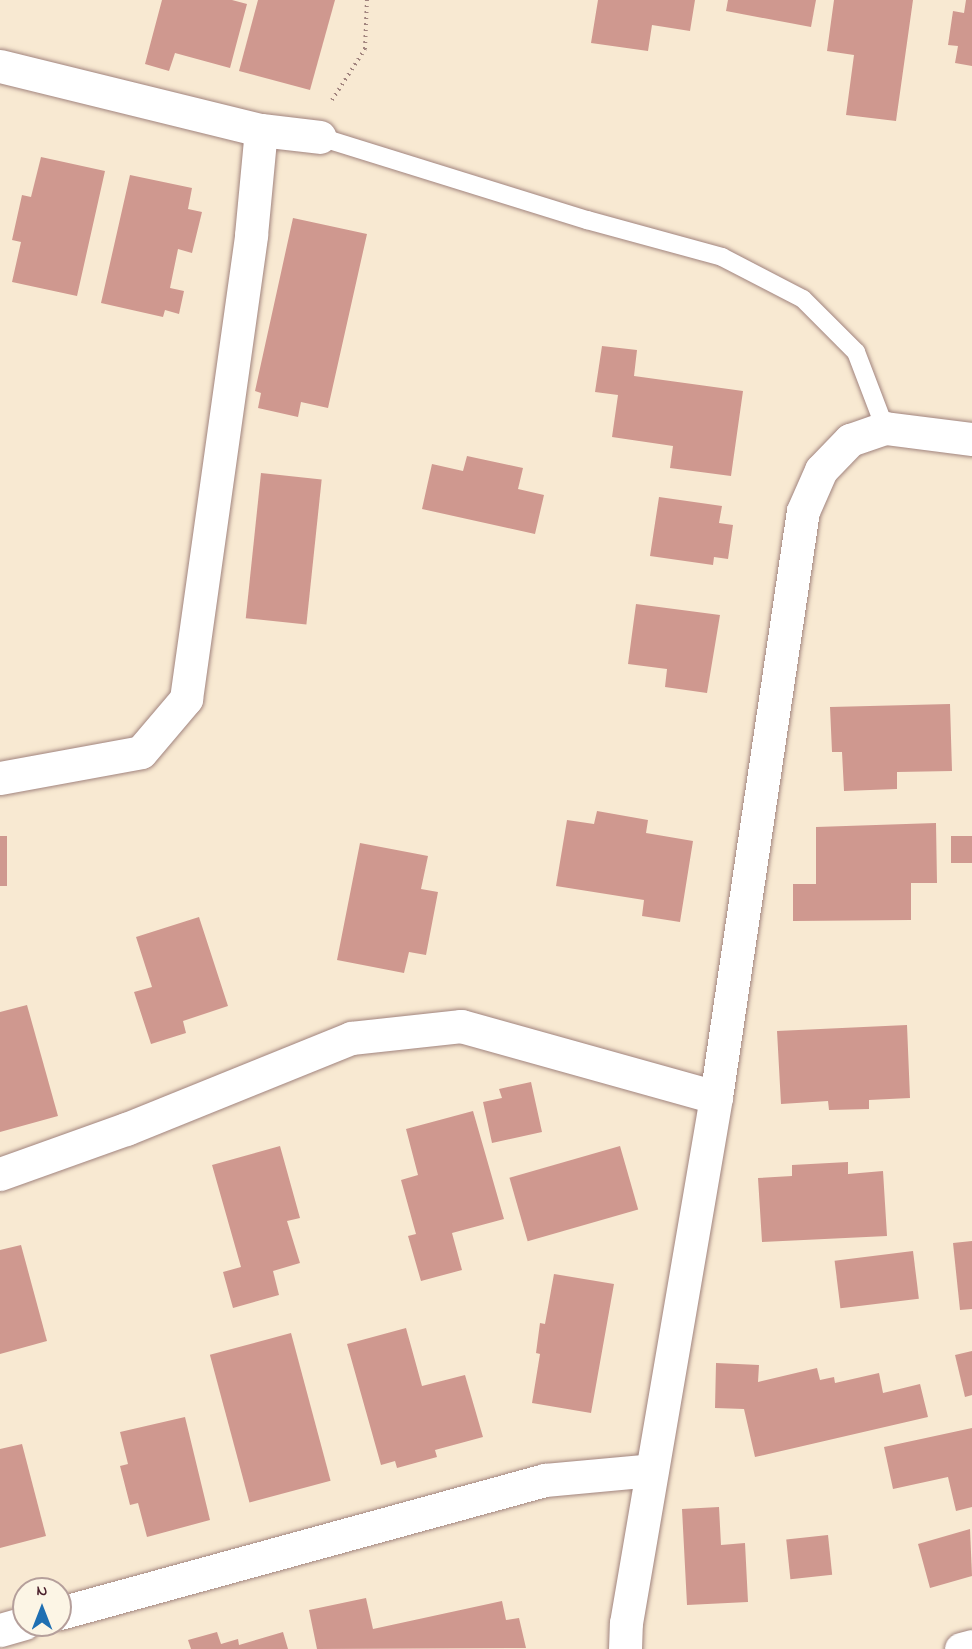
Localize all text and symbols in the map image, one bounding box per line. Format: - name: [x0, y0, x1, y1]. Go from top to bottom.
- north arrow: [12, 1577, 72, 1637]
- text: N: [37, 1579, 47, 1603]

